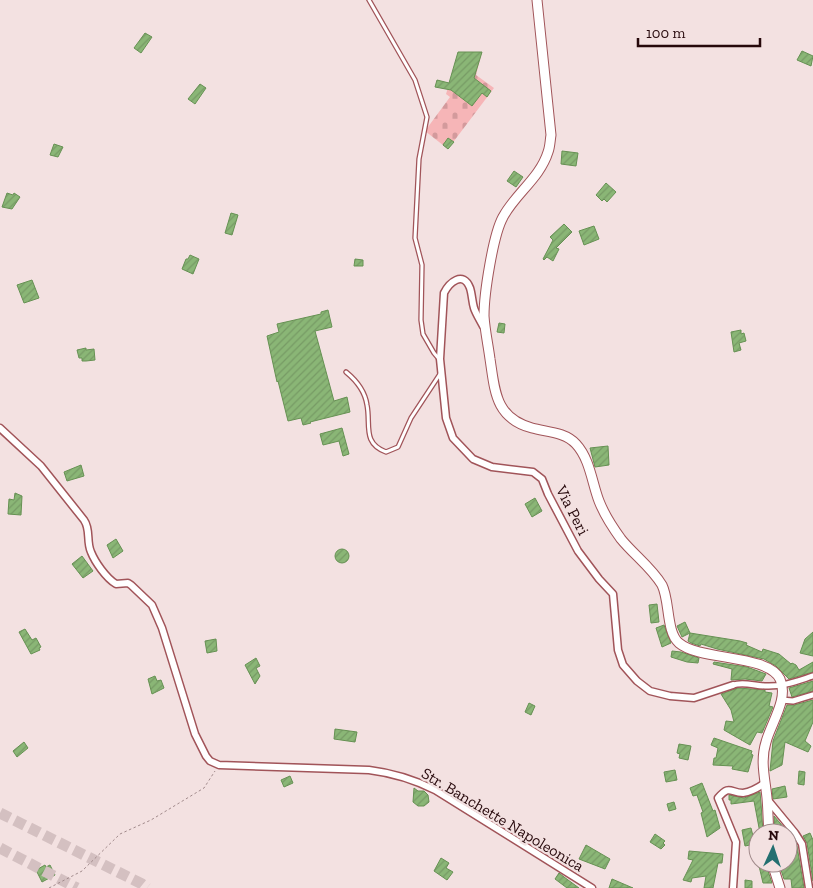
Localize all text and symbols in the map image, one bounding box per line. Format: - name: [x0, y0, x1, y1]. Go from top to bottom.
- scale bar: [638, 15, 760, 47]
- text: 100 m: [646, 24, 685, 42]
- street label: Via Peri: [552, 481, 593, 539]
- street label: Str. Banchette Napoleonica: [418, 763, 588, 876]
- north arrow: [748, 823, 798, 873]
- text: N: [768, 827, 780, 844]

